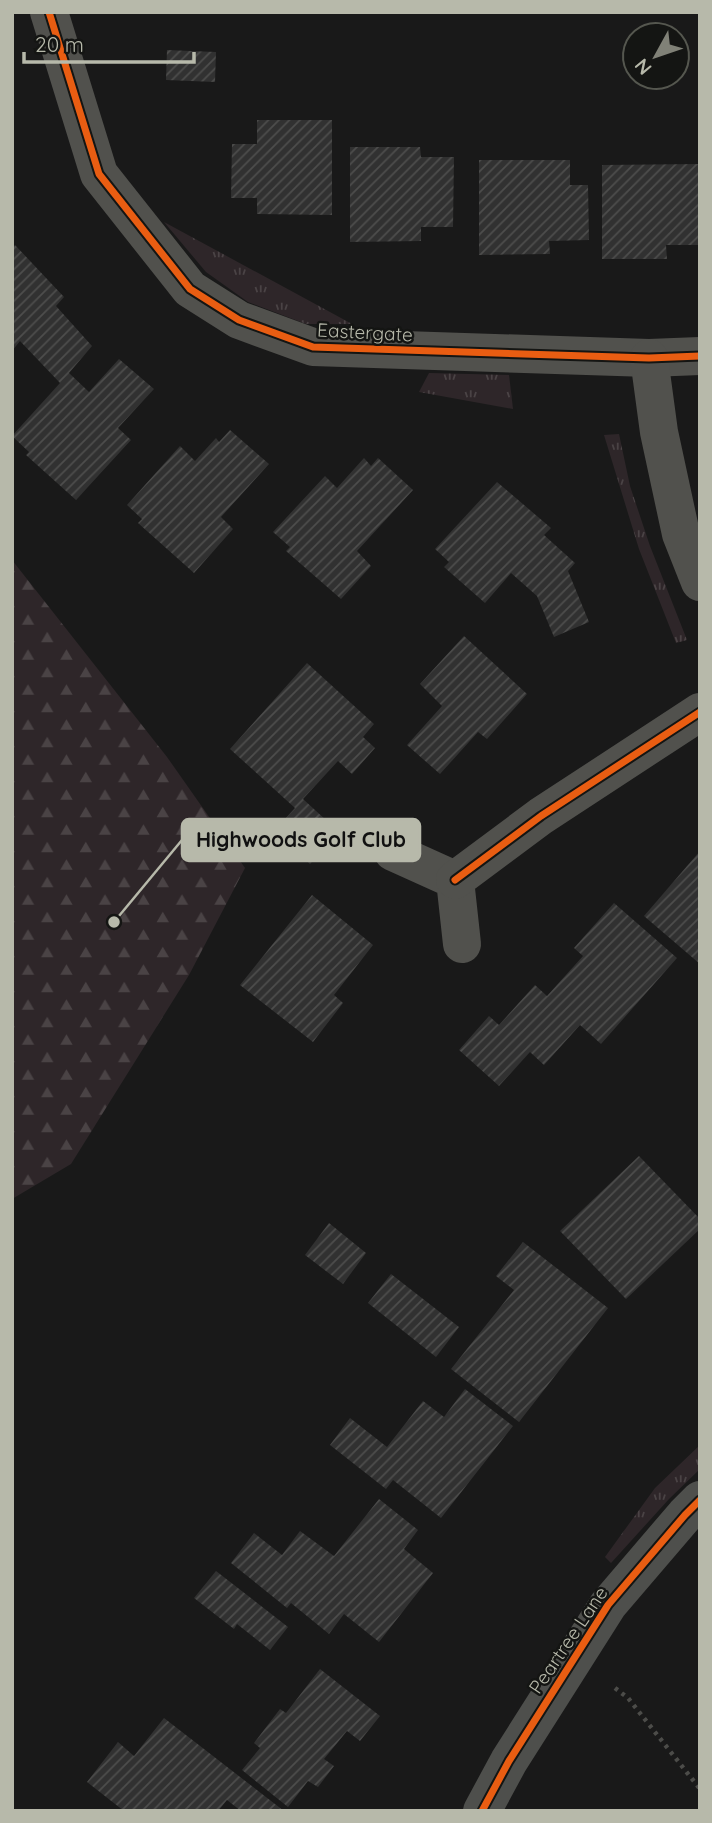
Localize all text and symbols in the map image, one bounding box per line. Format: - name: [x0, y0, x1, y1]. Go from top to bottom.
- scale bar: [24, 21, 194, 65]
- north arrow: [621, 21, 691, 91]
- text: 20 m: [35, 31, 84, 57]
- text: N: [629, 54, 657, 80]
- street label: Eastergate: [317, 318, 413, 346]
- callout: Highwoods Golf Club: [182, 819, 420, 861]
- text: Highwoods Golf Club: [196, 826, 406, 852]
- street label: Peartree Lane: [523, 1582, 613, 1698]

